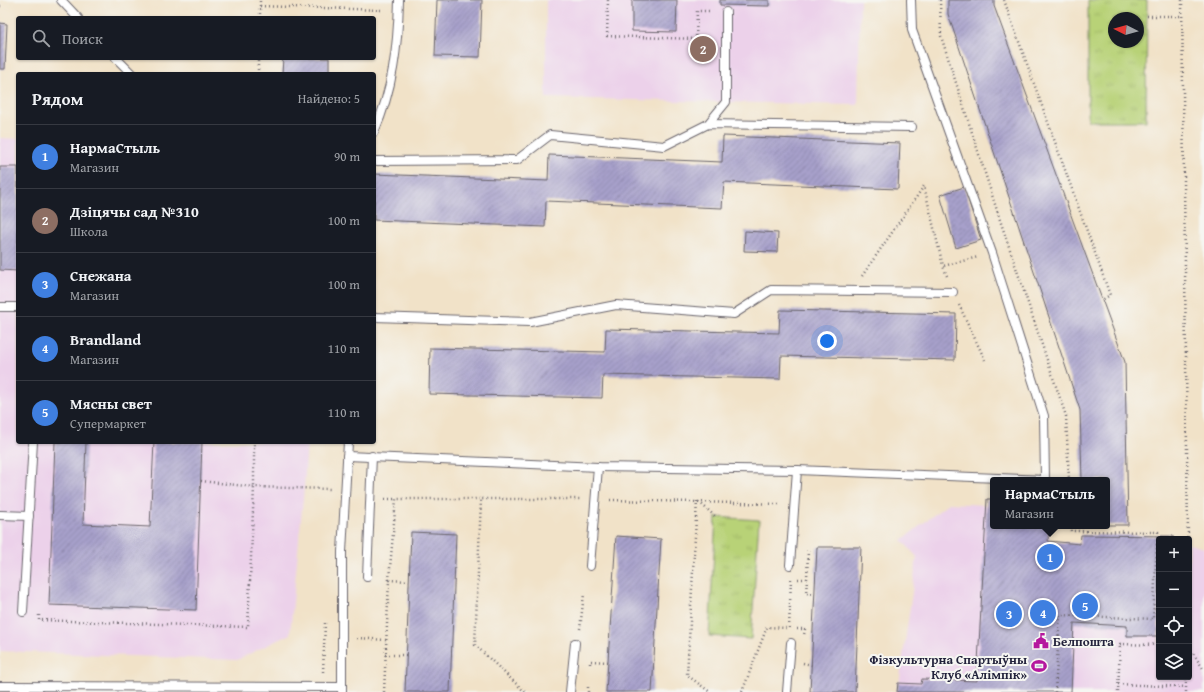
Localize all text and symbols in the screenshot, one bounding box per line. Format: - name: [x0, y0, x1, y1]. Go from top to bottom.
- north arrow: [1108, 12, 1144, 48]
- search box: [16, 16, 376, 60]
- icon: search: [30, 27, 52, 49]
- text: Поиск: [62, 28, 103, 49]
- pin: 2: [690, 34, 716, 64]
- text: Рядом: [32, 86, 83, 111]
- text: Найдено: 5: [298, 89, 360, 108]
- text: НармаСтыль: [70, 137, 160, 158]
- text: 1: [42, 147, 48, 166]
- text: 90 m: [334, 147, 360, 166]
- text: Магазин: [70, 158, 119, 177]
- text: Дзіцячы сад №310: [70, 201, 199, 222]
- text: 2: [42, 211, 48, 230]
- text: 100 m: [328, 211, 360, 230]
- text: Школа: [70, 222, 108, 241]
- text: Снежана: [70, 265, 132, 286]
- text: 3: [42, 275, 48, 294]
- text: 100 m: [328, 275, 360, 294]
- text: Магазин: [70, 286, 119, 305]
- text: Brandland: [70, 329, 141, 350]
- your location: [817, 331, 837, 351]
- text: 4: [42, 339, 48, 358]
- text: 110 m: [328, 339, 360, 358]
- text: Магазин: [70, 350, 119, 369]
- text: Мясны свет: [70, 393, 152, 414]
- text: 5: [42, 403, 48, 422]
- text: 110 m: [328, 403, 360, 422]
- text: Супермаркет: [70, 414, 146, 433]
- popup: [990, 477, 1110, 529]
- text: НармаСтыль: [1005, 483, 1095, 504]
- text: Магазин: [1005, 504, 1054, 523]
- map controls: [1156, 536, 1192, 680]
- button: +: [1156, 536, 1192, 572]
- pin: 1: [1037, 542, 1063, 572]
- button: −: [1156, 572, 1192, 608]
- pin: 5: [1072, 591, 1098, 621]
- pin: 4: [1030, 598, 1056, 628]
- pin: 3: [996, 599, 1022, 629]
- button: locate: [1156, 608, 1192, 644]
- public building icon: Белпошта: [1032, 632, 1050, 650]
- place label: Белпошта: [1053, 632, 1114, 651]
- button: layers: [1156, 644, 1192, 680]
- place label: Фізкультурна Спартыўны Клуб «Алімпік»: [870, 650, 1027, 684]
- sports icon: Фізкультурна Спартыўны Клуб «Алімпік»: [1030, 657, 1048, 675]

